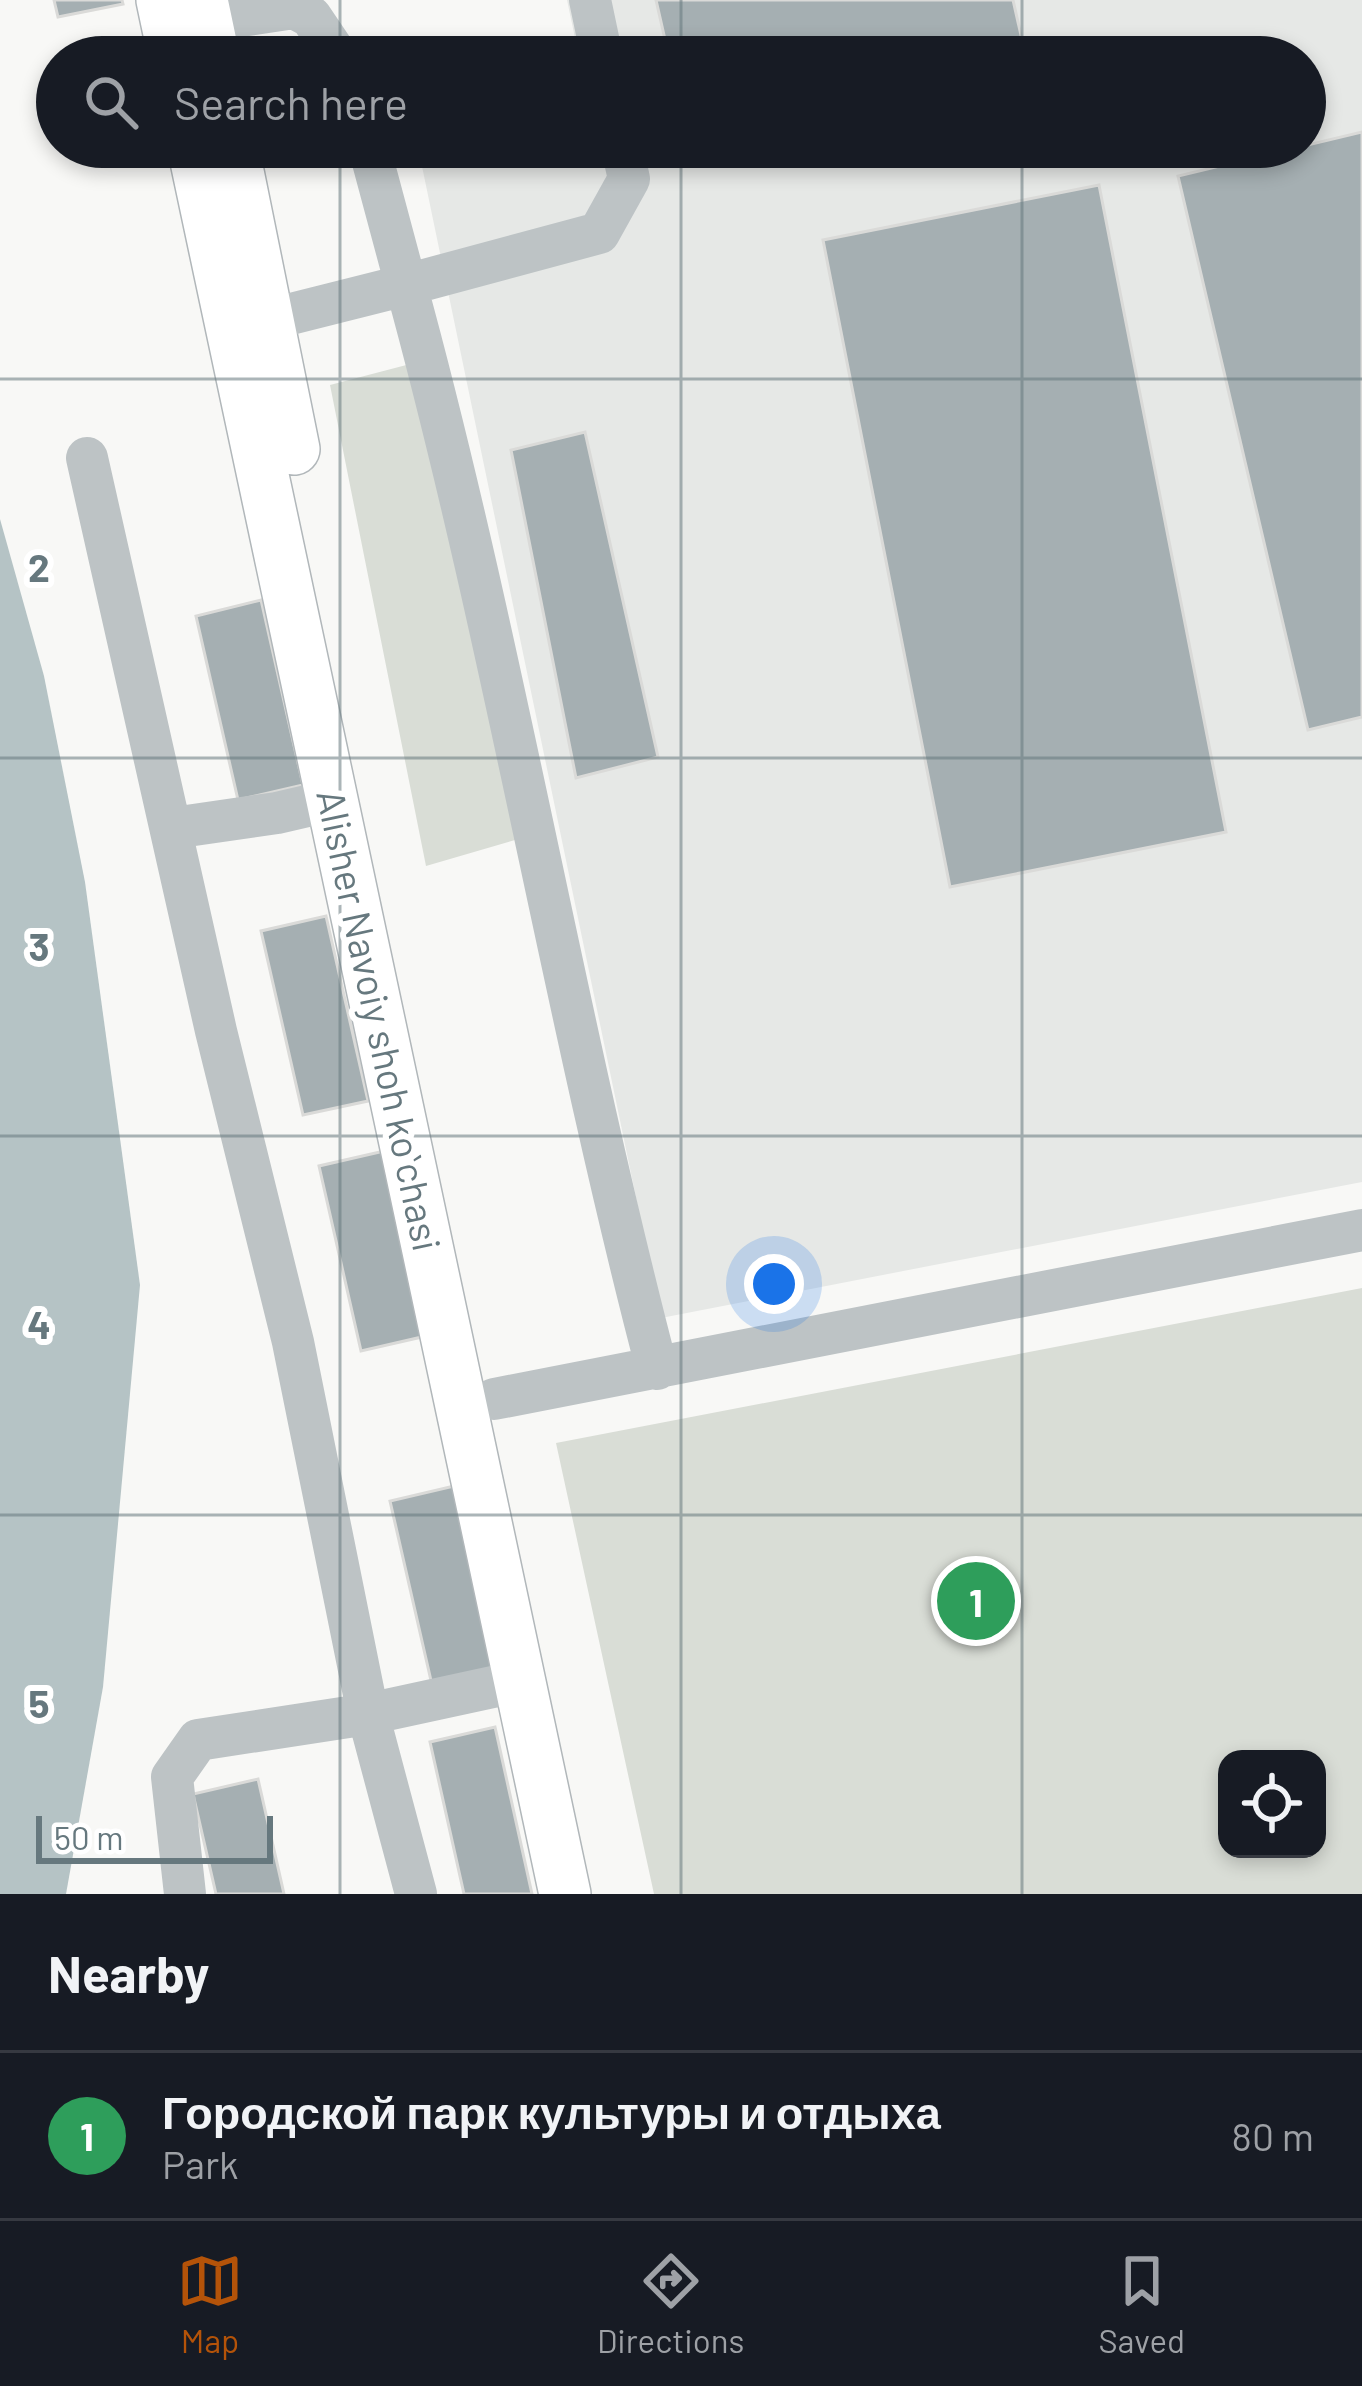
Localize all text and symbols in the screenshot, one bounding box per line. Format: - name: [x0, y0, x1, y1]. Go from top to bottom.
- search box: [36, 36, 1326, 168]
- icon: search: [78, 69, 144, 135]
- text: Search here: [174, 75, 408, 129]
- text: 2: [28, 543, 50, 590]
- street label: Alisher Navoiy shoh koʻchasi: [308, 785, 452, 1255]
- text: 3: [28, 922, 50, 969]
- your location: [744, 1254, 804, 1314]
- text: 4: [27, 1300, 51, 1347]
- pin: 1: [937, 1556, 1015, 1646]
- text: 5: [28, 1679, 50, 1726]
- map controls: [1218, 1750, 1326, 1858]
- button: locate: [1218, 1750, 1326, 1858]
- scale bar: [36, 1810, 273, 1863]
- text: 50 m: [54, 1817, 124, 1857]
- text: Nearby: [48, 1942, 209, 2003]
- text: Городской парк культуры и отдыха: [162, 2084, 941, 2138]
- text: 1: [80, 2112, 94, 2159]
- text: 80 m: [1232, 2112, 1314, 2159]
- text: Park: [162, 2140, 239, 2187]
- tab: Map: [177, 2248, 243, 2360]
- tab: Directions: [597, 2248, 744, 2360]
- tab: Saved: [1098, 2248, 1185, 2360]

